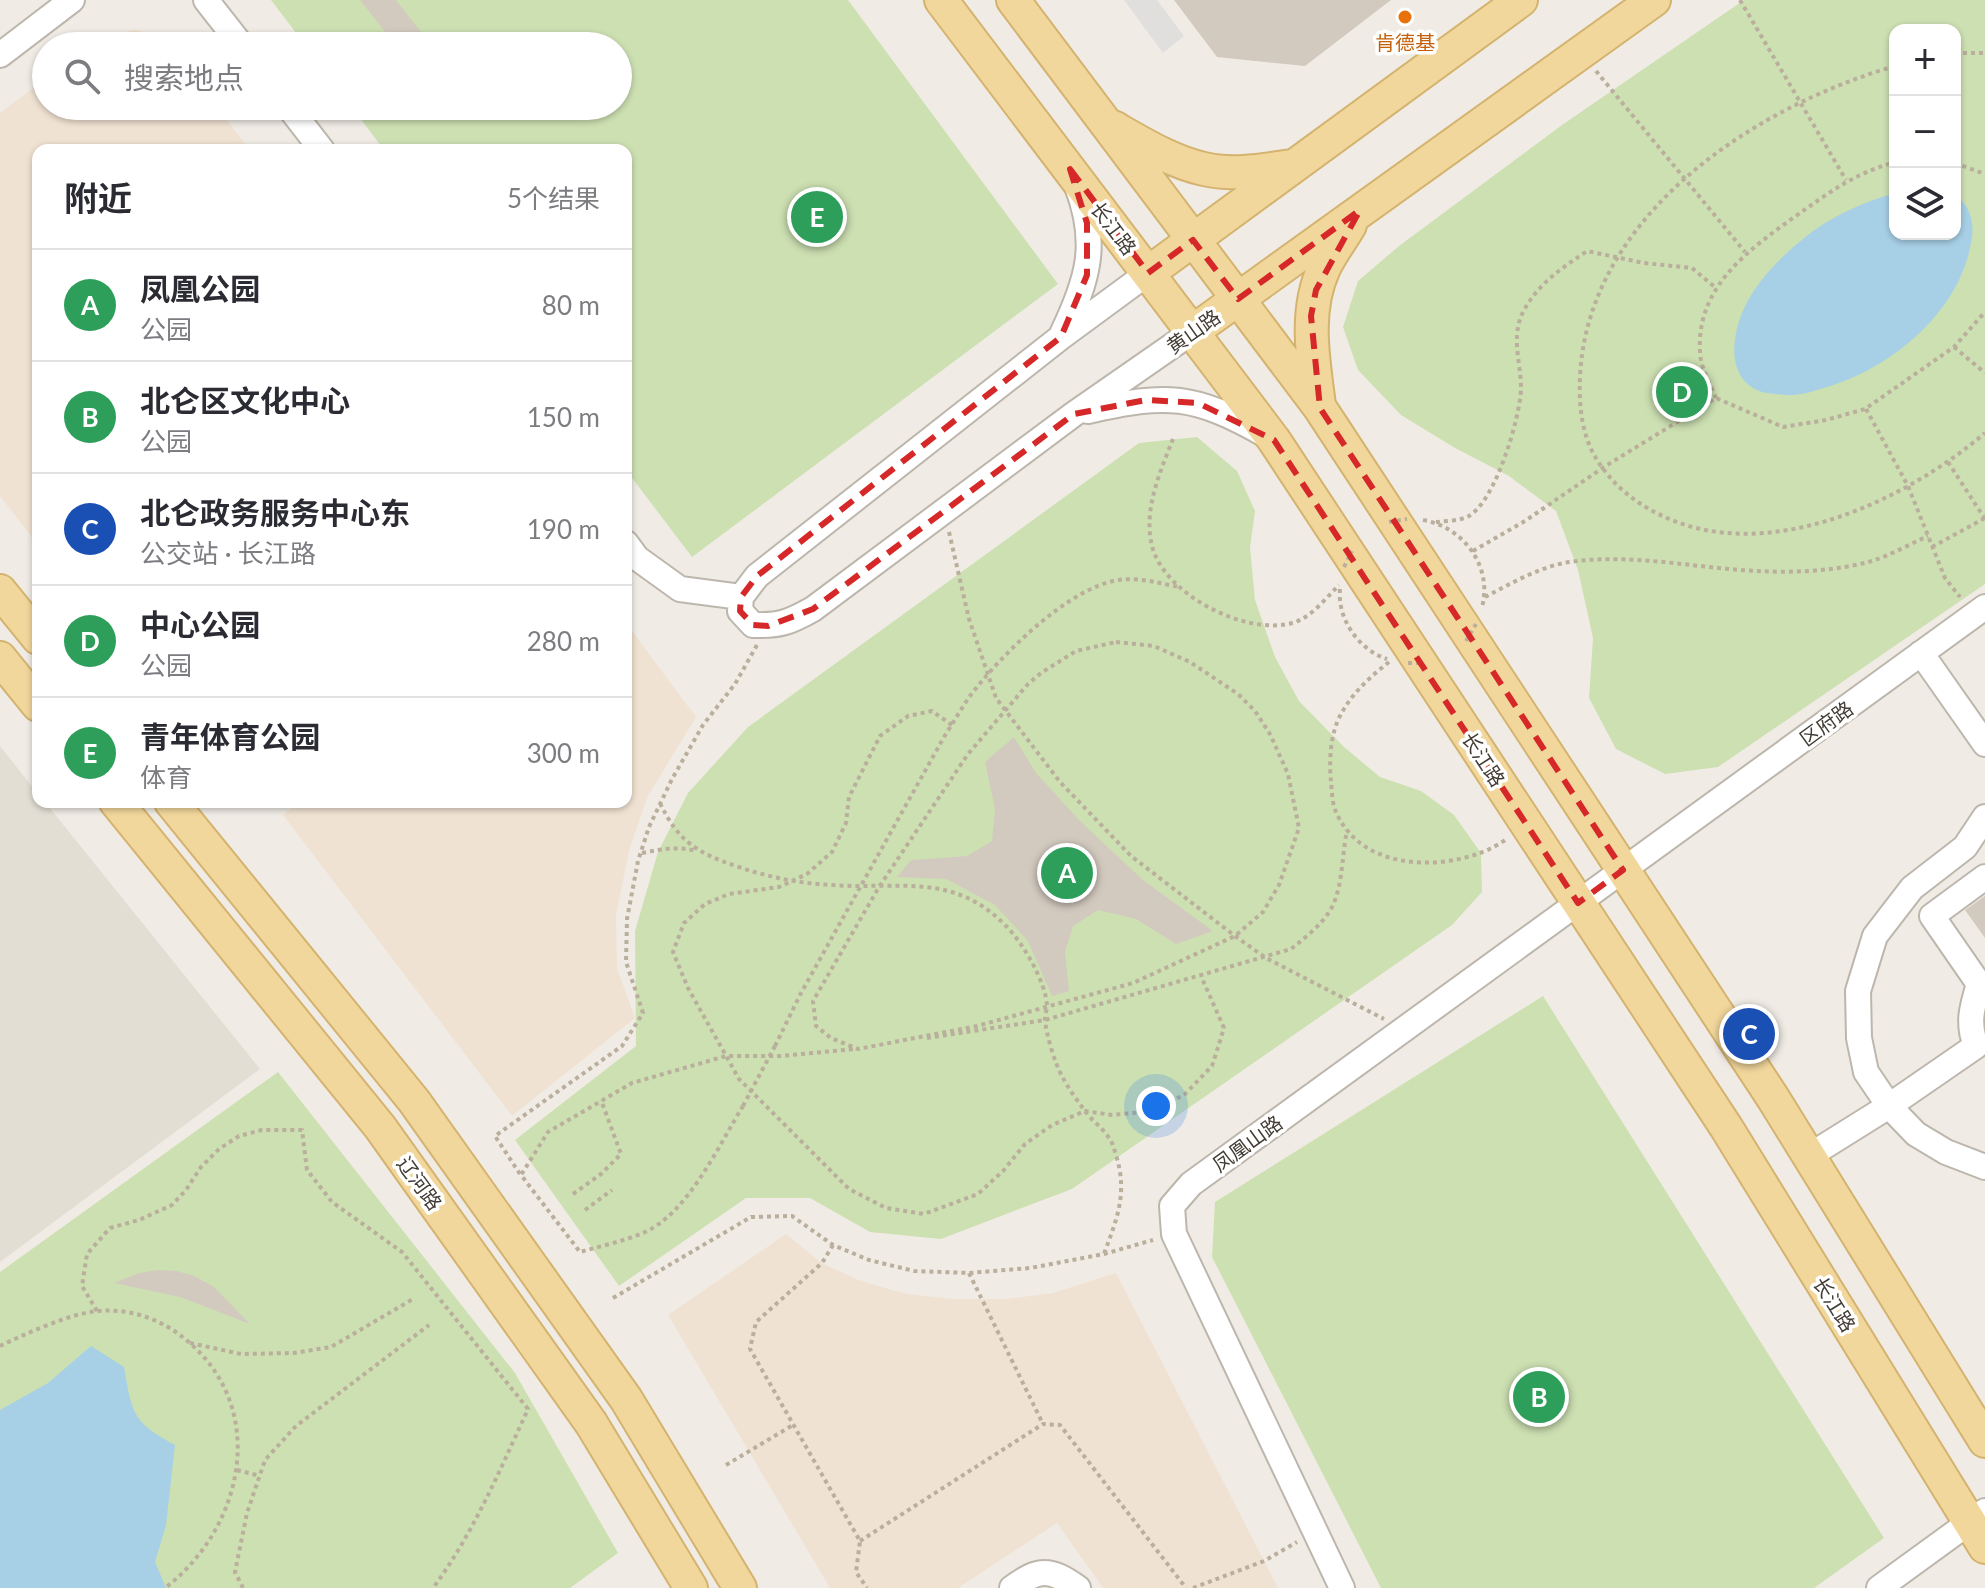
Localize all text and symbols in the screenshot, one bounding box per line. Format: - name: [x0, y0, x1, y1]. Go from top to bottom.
- marker: 肯德基: [1396, 8, 1414, 26]
- map controls: [1889, 24, 1961, 240]
- button: +: [1889, 24, 1961, 96]
- place label: 肯德基: [1375, 30, 1435, 54]
- search box: [32, 32, 632, 120]
- icon: search: [60, 54, 104, 98]
- text: 搜索地点: [124, 59, 244, 95]
- button: −: [1889, 96, 1961, 168]
- button: layers: [1889, 168, 1961, 240]
- text: 附近: [64, 177, 132, 218]
- text: 5个结果: [507, 182, 600, 214]
- pin: E: [791, 187, 843, 247]
- street label: 长江路: [1086, 197, 1142, 259]
- text: 凤凰公园: [140, 270, 260, 306]
- text: A: [81, 289, 99, 321]
- text: 80 m: [542, 289, 600, 321]
- street label: 黄山路: [1162, 304, 1224, 358]
- text: 公园: [140, 313, 192, 345]
- pin: D: [1656, 362, 1708, 422]
- text: 北仑区文化中心: [140, 382, 350, 418]
- text: B: [81, 401, 99, 433]
- text: 150 m: [527, 401, 600, 433]
- text: 公园: [140, 425, 192, 457]
- text: 北仑政务服务中心东: [140, 494, 410, 530]
- text: C: [81, 513, 99, 545]
- text: 190 m: [527, 513, 600, 545]
- text: 公交站 · 长江路: [140, 537, 316, 569]
- text: 中心公园: [140, 606, 260, 642]
- text: D: [80, 625, 100, 657]
- text: 280 m: [527, 625, 600, 657]
- text: 公园: [140, 649, 192, 681]
- street label: 区府路: [1795, 696, 1857, 750]
- text: 青年体育公园: [140, 718, 320, 754]
- street label: 长江路: [1458, 727, 1510, 791]
- text: E: [83, 737, 97, 769]
- text: 300 m: [527, 737, 600, 769]
- text: 体育: [140, 761, 192, 793]
- pin: A: [1041, 843, 1093, 903]
- pin: C: [1723, 1004, 1775, 1064]
- your location: [1136, 1086, 1176, 1126]
- street label: 凤凰山路: [1208, 1110, 1286, 1176]
- street label: 辽河路: [393, 1152, 447, 1214]
- street label: 长江路: [1809, 1272, 1861, 1336]
- pin: B: [1513, 1367, 1565, 1427]

